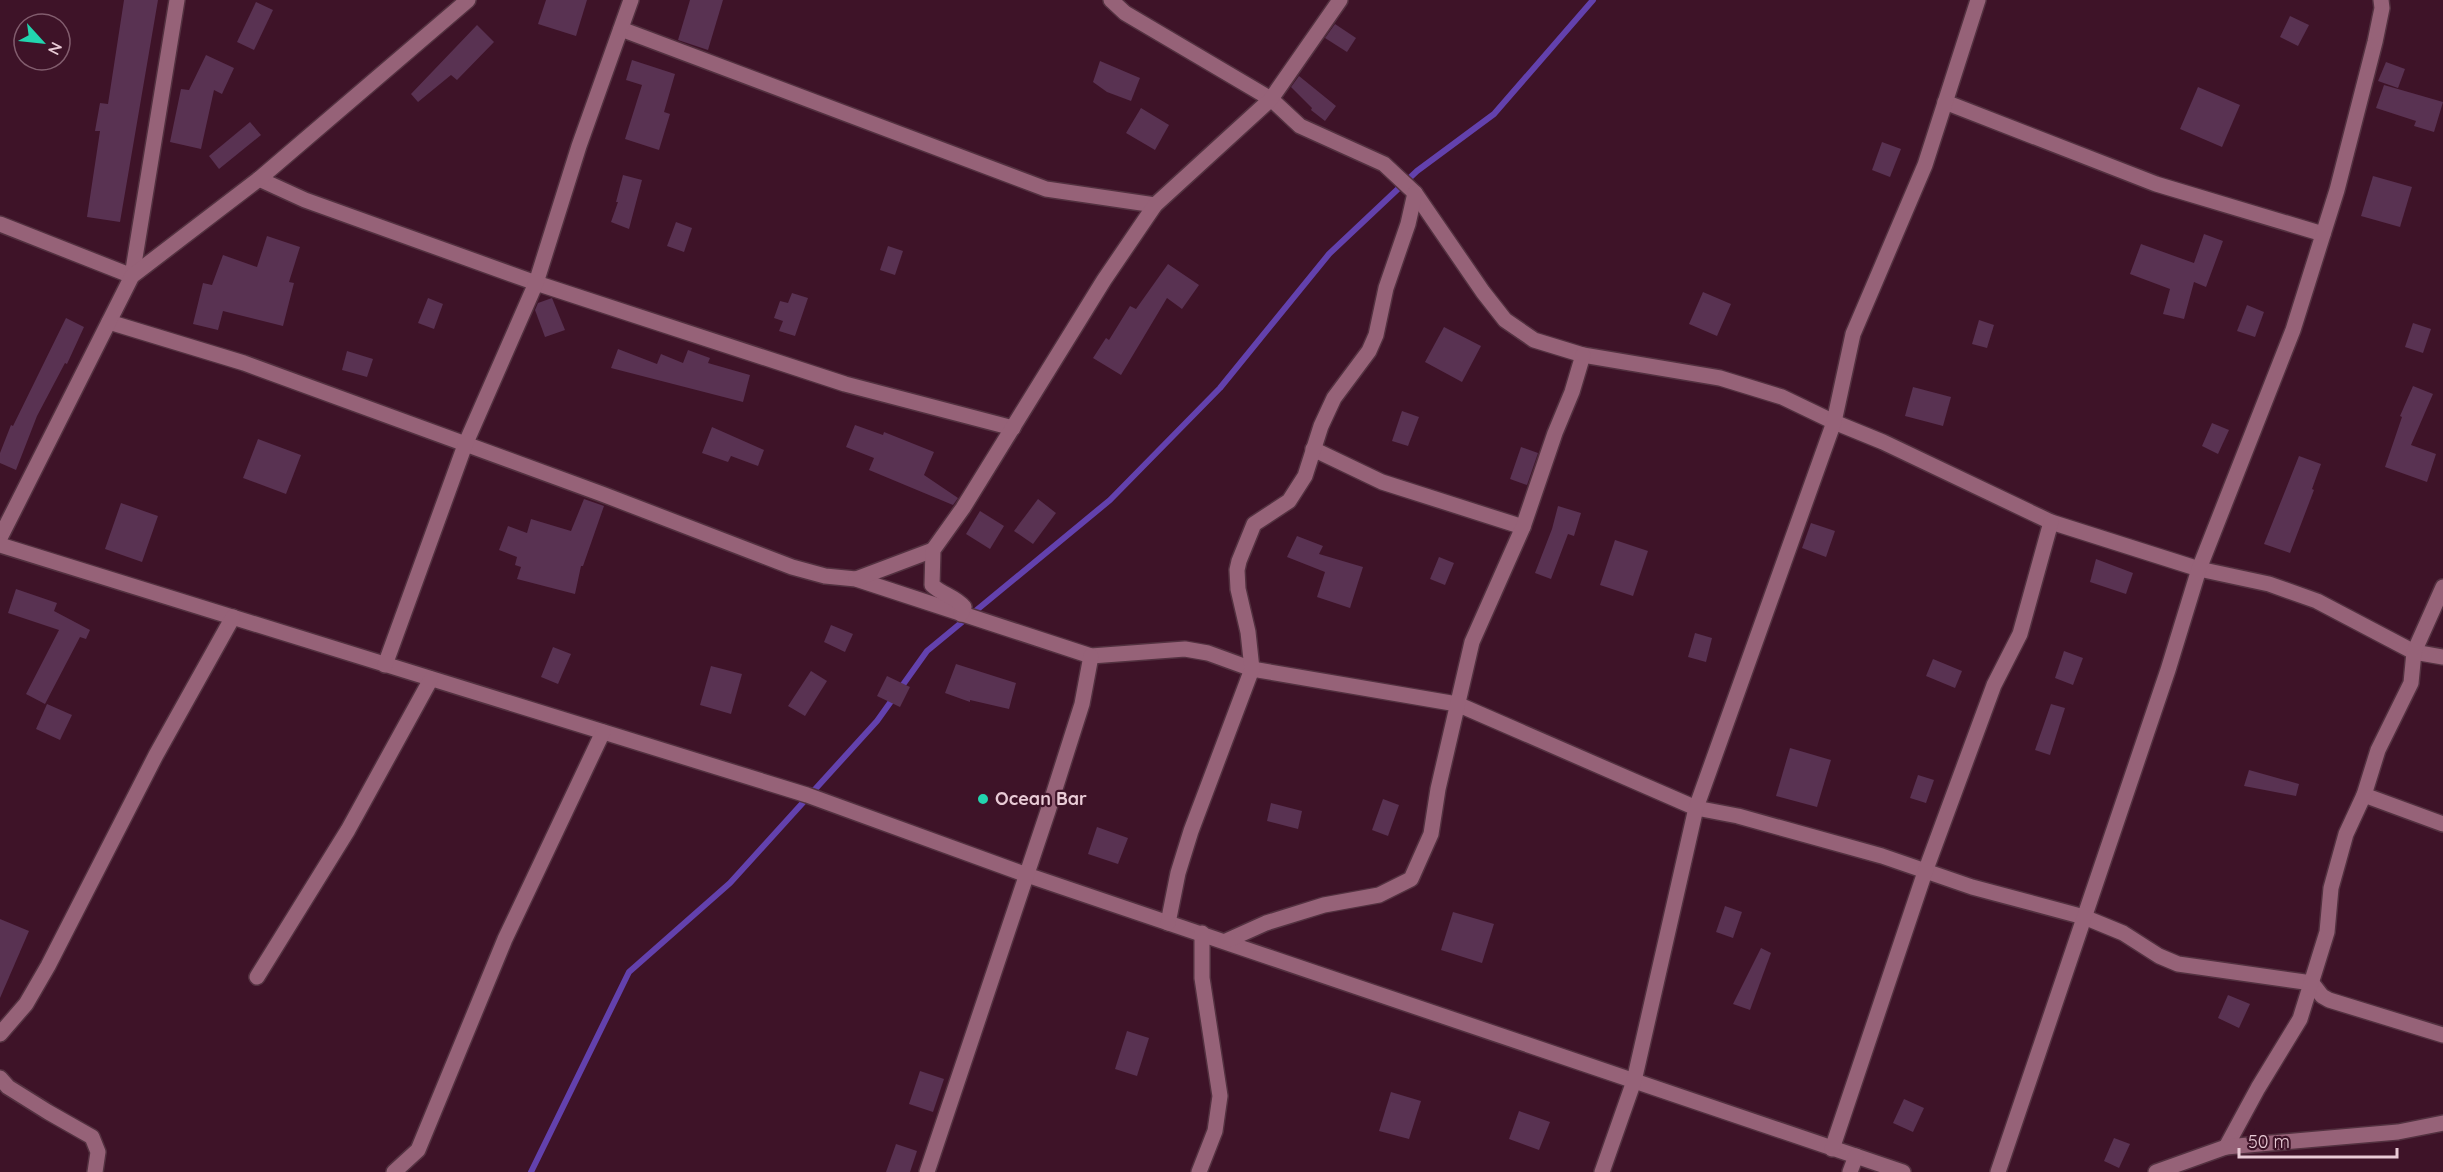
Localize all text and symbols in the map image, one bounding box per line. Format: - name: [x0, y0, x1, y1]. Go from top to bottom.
- north arrow: [12, 12, 72, 72]
- text: N: [44, 39, 67, 59]
- place label: Ocean Bar: [995, 787, 1087, 810]
- marker: Ocean Bar: [976, 792, 990, 806]
- scale bar: [2239, 1121, 2396, 1159]
- text: 50 m: [2248, 1130, 2290, 1153]

